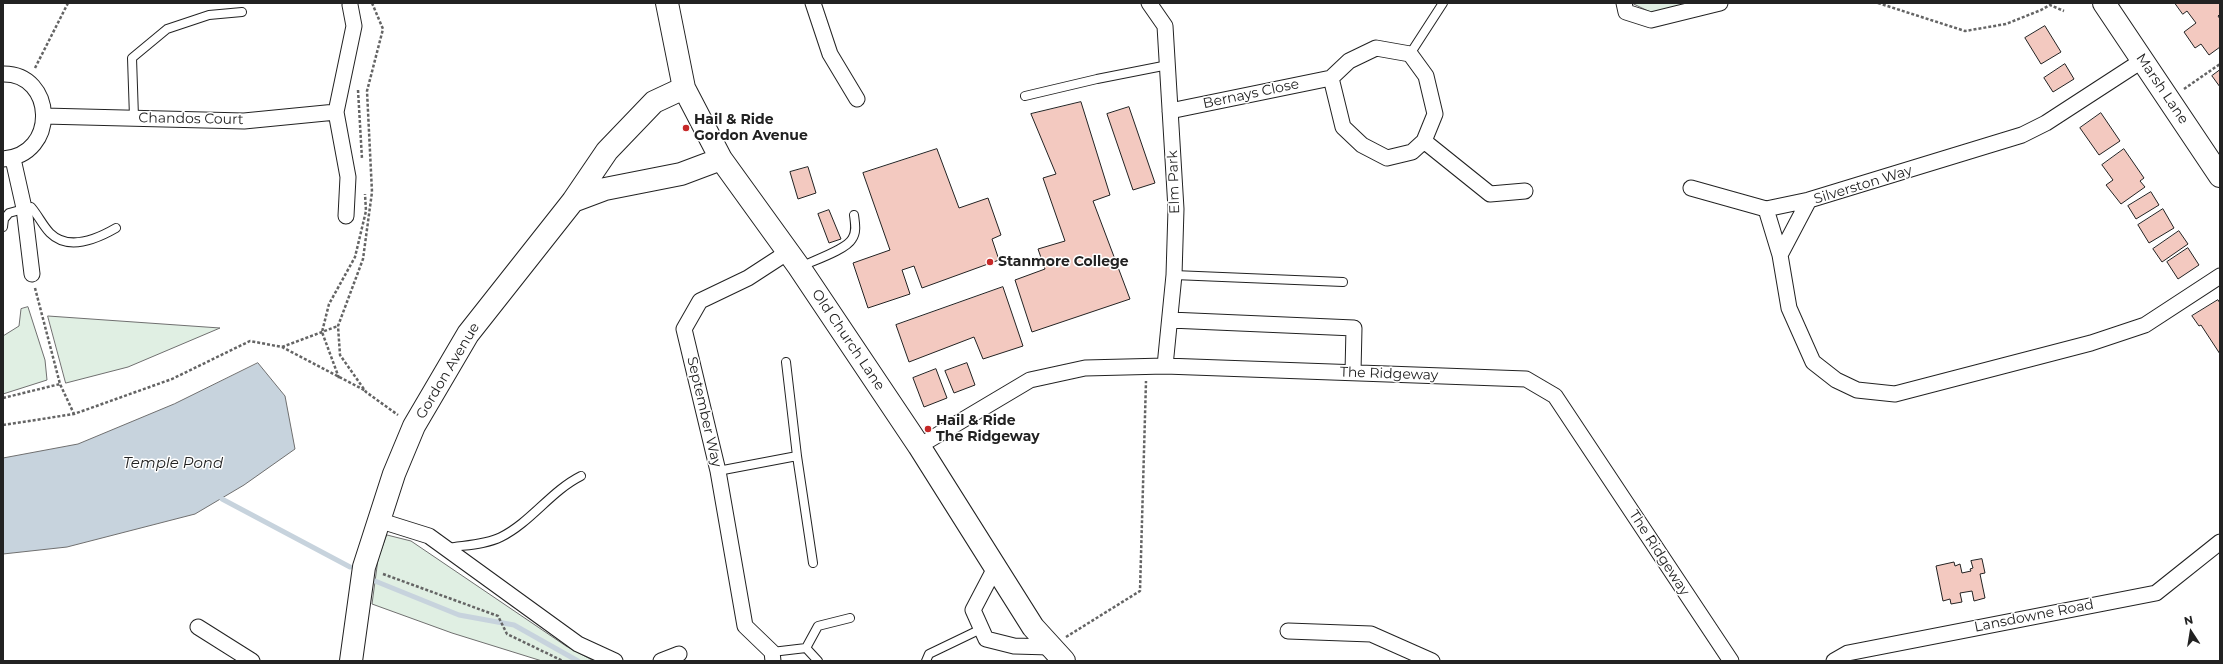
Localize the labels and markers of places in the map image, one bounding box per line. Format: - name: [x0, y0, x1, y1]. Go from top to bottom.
- place label: Hail & Ride Gordon Avenue: [694, 112, 808, 144]
- marker: Hail & Ride Gordon Avenue: [681, 123, 691, 133]
- place label: Stanmore College: [998, 254, 1129, 270]
- marker: Stanmore College: [985, 257, 995, 267]
- place label: Hail & Ride The Ridgeway: [936, 413, 1040, 446]
- marker: Hail & Ride The Ridgeway: [923, 424, 933, 434]

